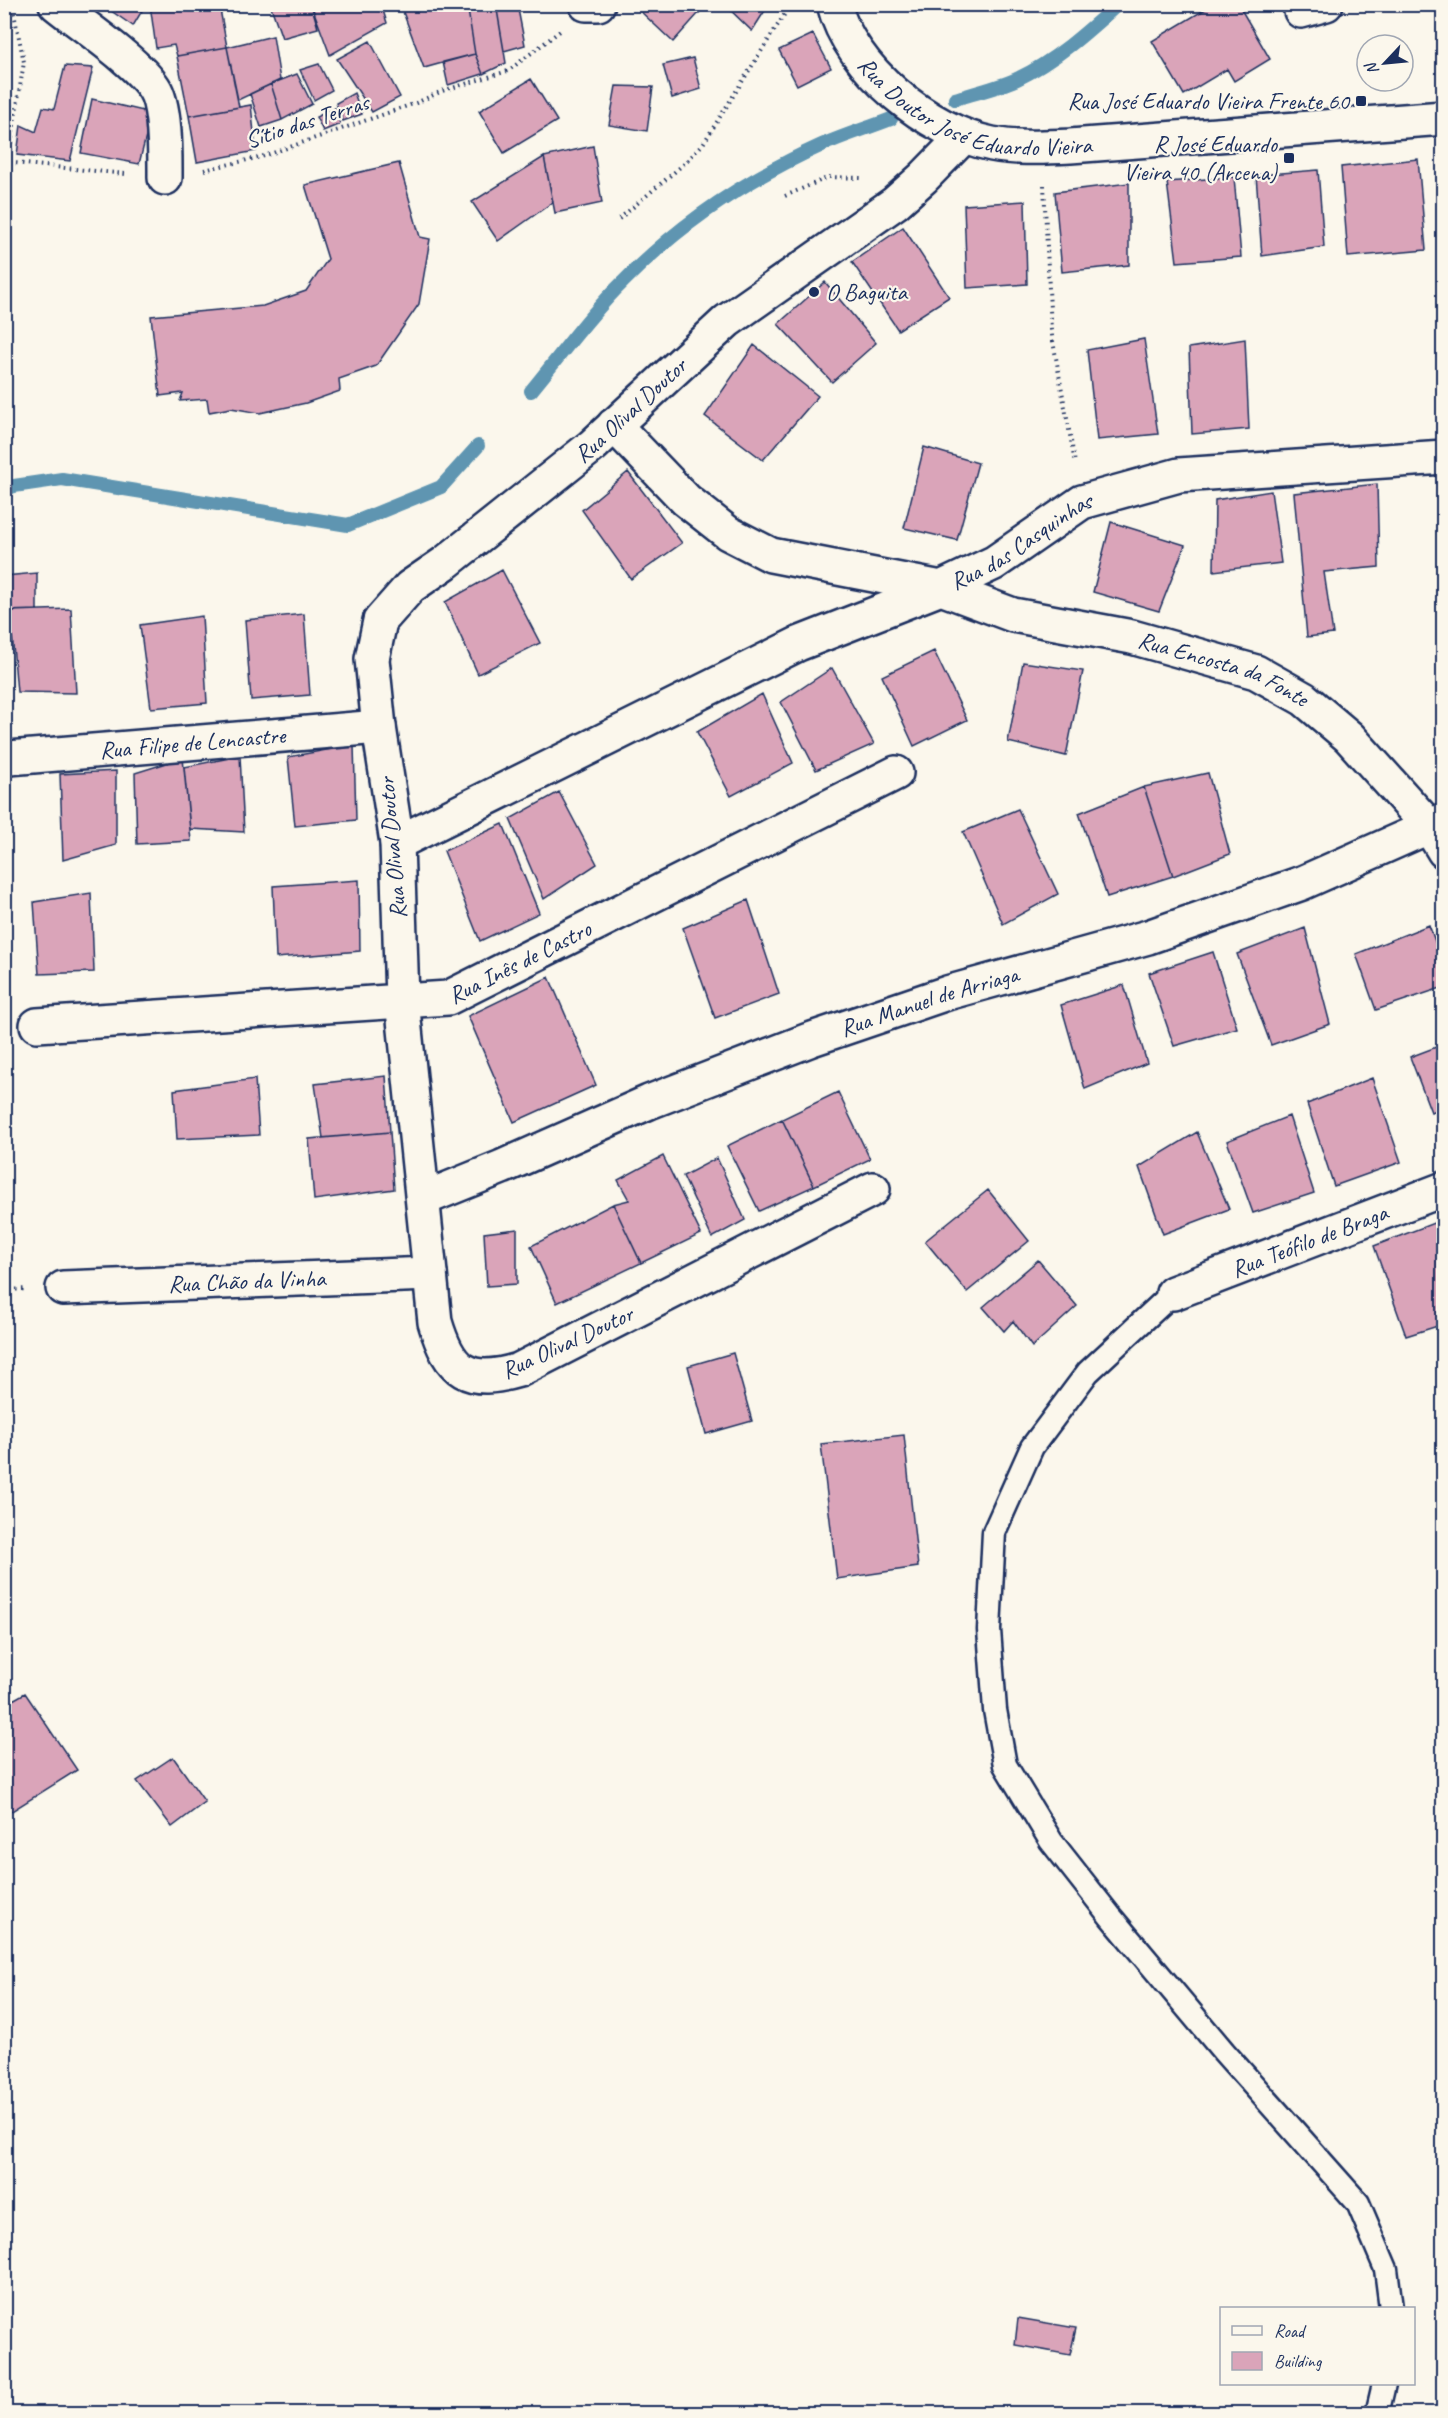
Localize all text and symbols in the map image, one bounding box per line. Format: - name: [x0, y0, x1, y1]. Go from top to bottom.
- north arrow: [1355, 33, 1415, 93]
- street label: Rua Doutor José Eduardo Vieira: [851, 51, 1094, 162]
- text: N: [1360, 58, 1384, 78]
- street label: Sítio das Terras: [242, 86, 374, 155]
- place label: Rua José Eduardo Vieira Frente 60: [1068, 86, 1351, 116]
- marker: Rua José Eduardo Vieira Frente 60: [1354, 94, 1368, 108]
- place label: R José Eduardo Vieira 40 (Arcena): [1123, 129, 1279, 187]
- marker: R José Eduardo Vieira 40 (Arcena): [1282, 151, 1296, 165]
- place label: O Baguita: [826, 277, 909, 307]
- marker: O Baguita: [807, 285, 821, 299]
- street label: Rua Olival Doutor: [568, 349, 695, 469]
- street label: Rua das Casquinhas: [945, 484, 1097, 597]
- street label: Rua Encosta da Fonte: [1135, 624, 1316, 714]
- street label: Rua Filipe de Lencastre: [98, 720, 288, 765]
- street label: Rua Olival Doutor: [371, 774, 413, 920]
- street label: Rua Inês de Castro: [443, 913, 597, 1010]
- street label: Rua Manuel de Arriaga: [836, 958, 1024, 1043]
- street label: Rua Teófilo de Braga: [1227, 1197, 1393, 1284]
- street label: Rua Chão da Vinha: [168, 1263, 328, 1299]
- street label: Rua Olival Doutor: [496, 1297, 640, 1386]
- legend: [1220, 2307, 1415, 2385]
- text: Road: [1274, 2320, 1307, 2342]
- text: Building: [1274, 2350, 1323, 2372]

